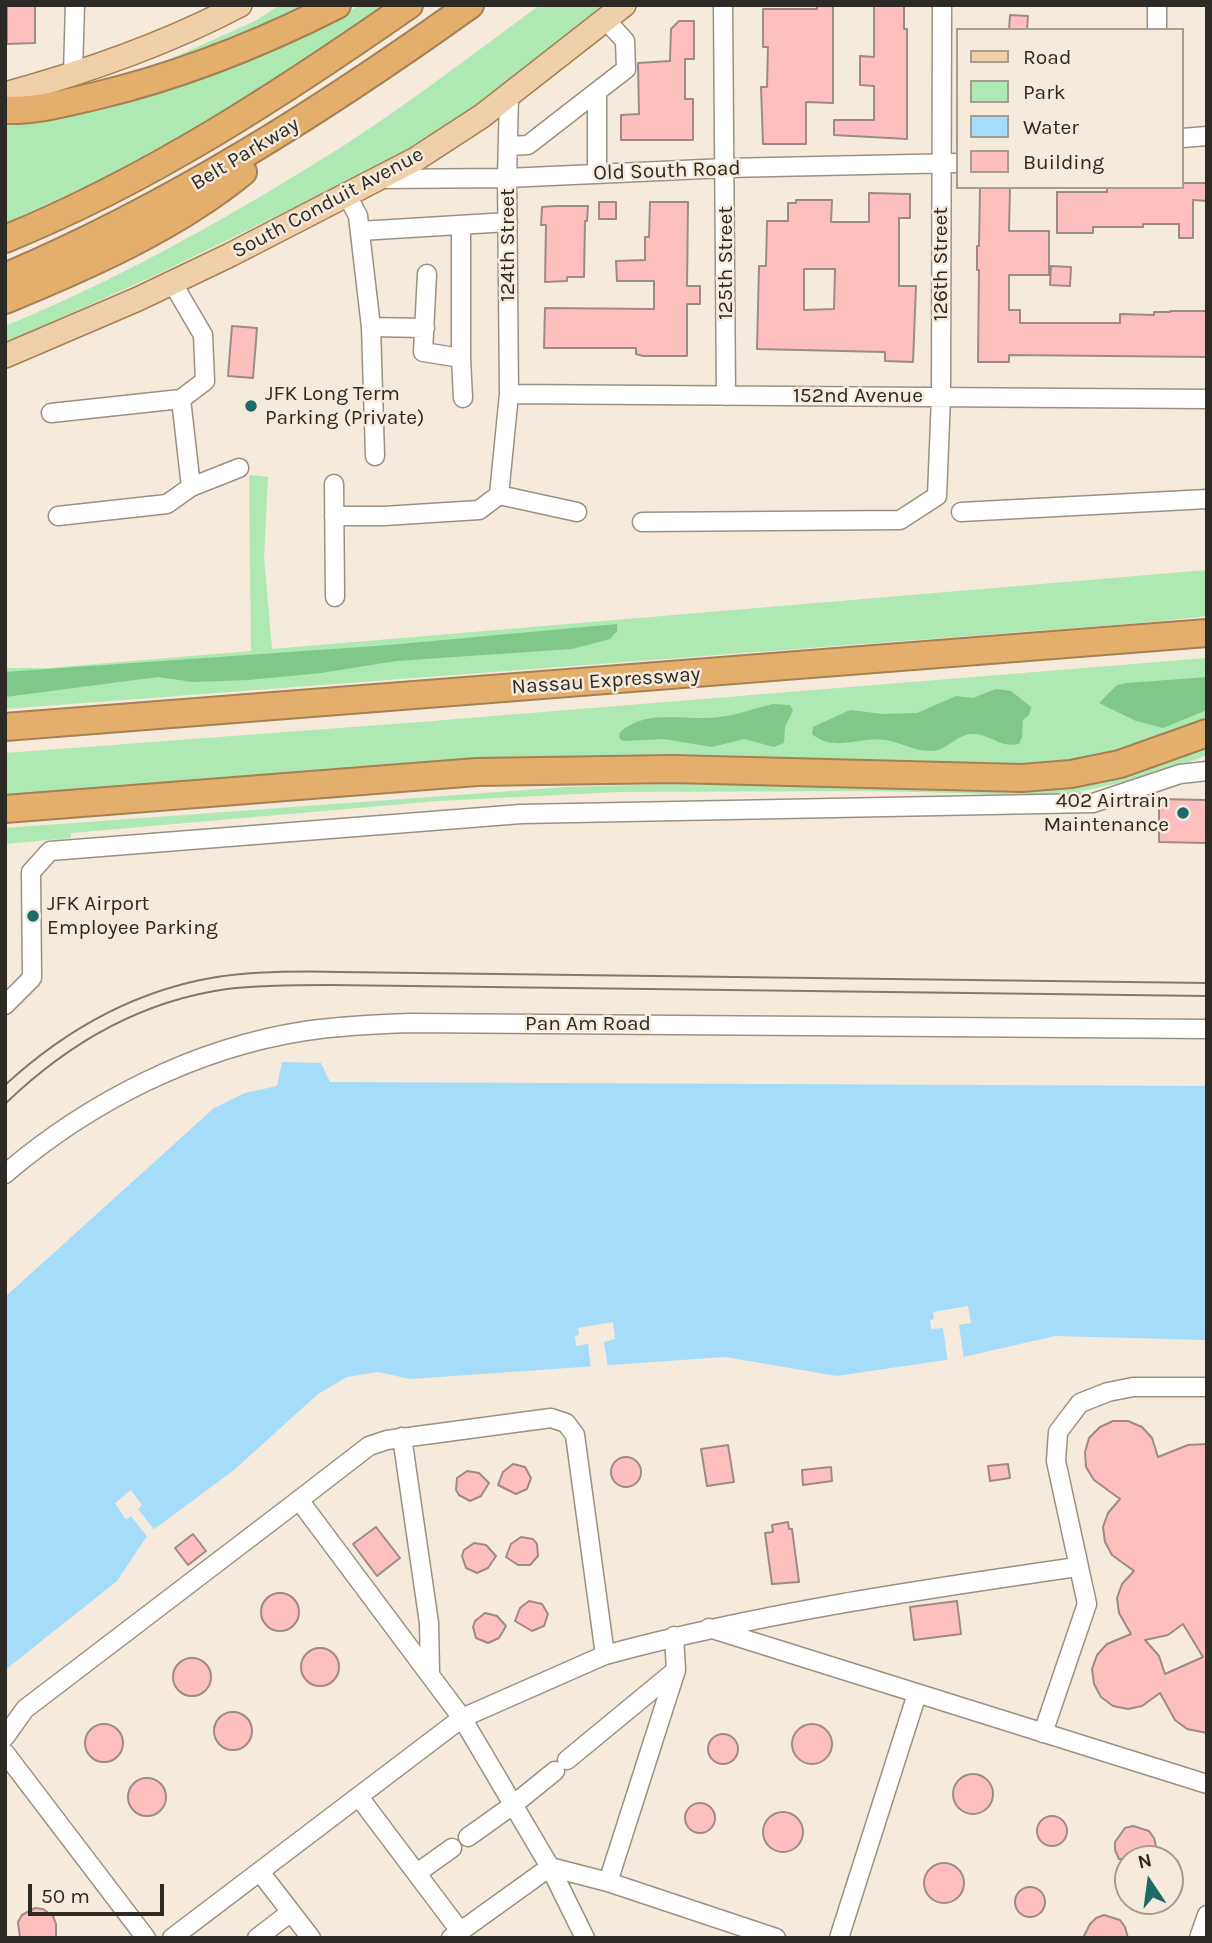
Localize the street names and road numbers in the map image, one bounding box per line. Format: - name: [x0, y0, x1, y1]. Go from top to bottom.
- street label: Belt Parkway: [186, 112, 304, 196]
- street label: South Conduit Avenue: [228, 142, 428, 264]
- street label: Old South Road: [593, 156, 741, 186]
- street label: 124th Street: [495, 188, 521, 302]
- street label: 125th Street: [713, 206, 739, 320]
- street label: 126th Street: [928, 207, 954, 321]
- street label: 152nd Avenue: [793, 383, 923, 409]
- street label: Nassau Expressway: [511, 662, 701, 700]
- street label: Pan Am Road: [525, 1011, 651, 1037]

